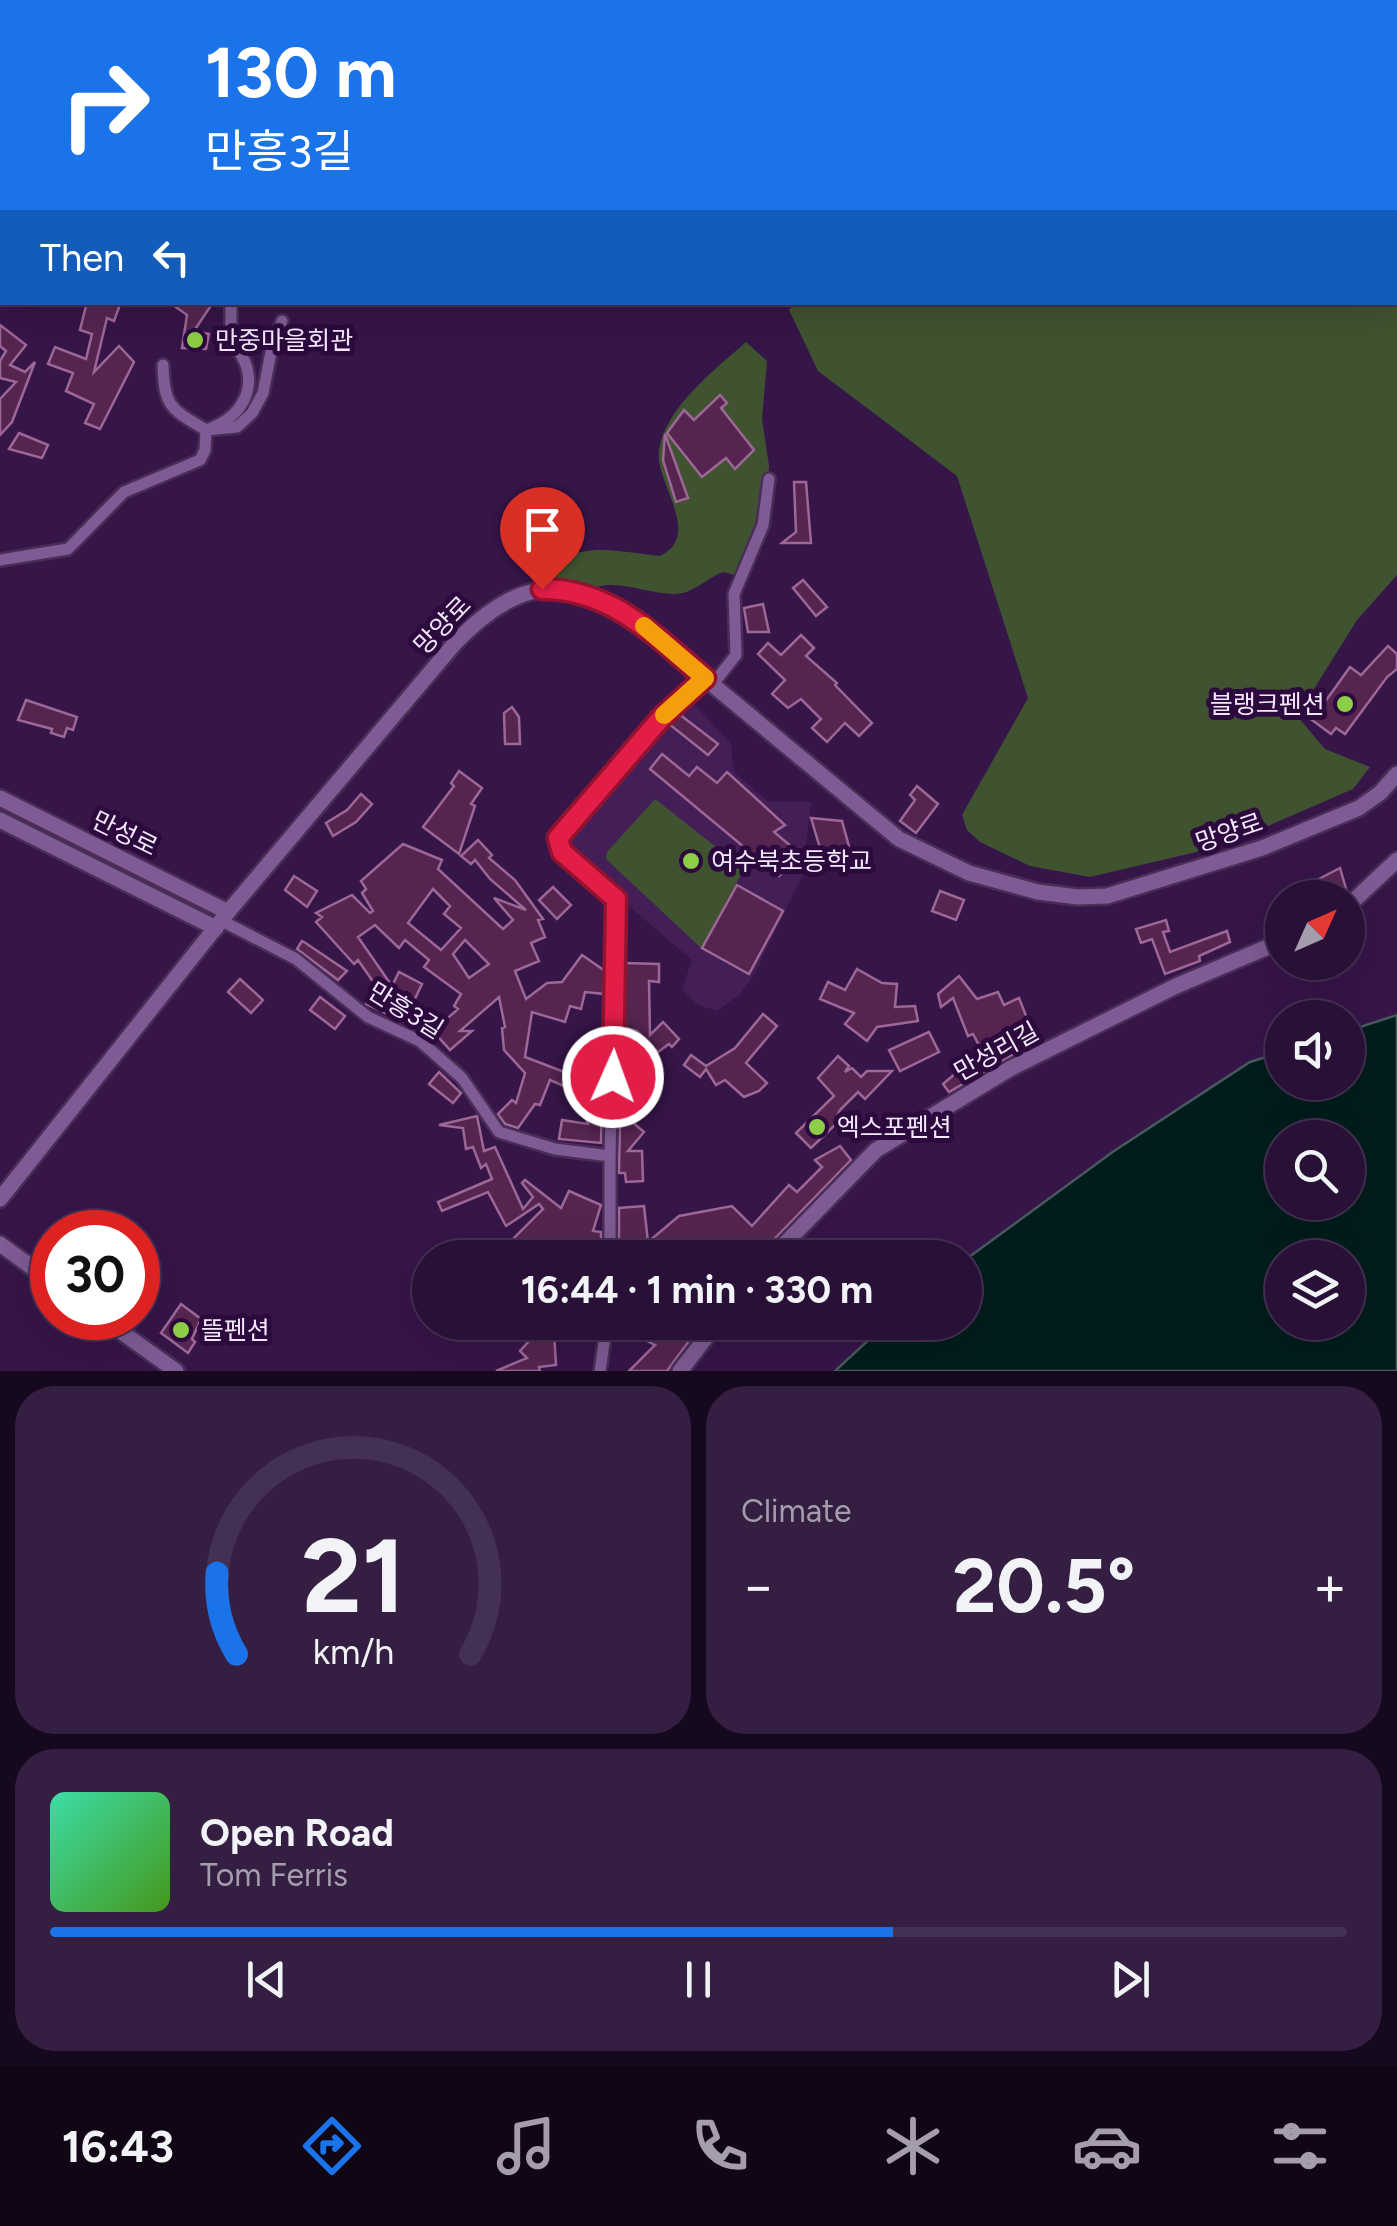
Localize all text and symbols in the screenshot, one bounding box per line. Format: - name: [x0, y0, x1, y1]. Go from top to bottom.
- text: 130 m: [205, 30, 397, 115]
- icon: right: [40, 40, 170, 170]
- text: 만흥3길: [205, 124, 354, 178]
- icon: left: [144, 230, 199, 285]
- text: Then: [40, 235, 124, 281]
- place label: 만중마을회관: [215, 325, 353, 355]
- marker: 만중마을회관: [184, 329, 206, 351]
- pin: [500, 487, 585, 590]
- icon: arrive: [515, 502, 570, 557]
- street label: 망양로: [407, 590, 477, 660]
- place label: 블랭크펜션: [1210, 689, 1325, 719]
- marker: 블랭크펜션: [1334, 693, 1356, 715]
- street label: 만성로: [87, 804, 163, 862]
- street label: 망양로: [1191, 807, 1267, 857]
- place label: 여수북초등학교: [711, 846, 872, 876]
- marker: 여수북초등학교: [680, 850, 702, 872]
- north arrow: [1265, 880, 1365, 980]
- map controls: [1265, 880, 1365, 1340]
- street label: 만흥3길: [363, 975, 449, 1045]
- button: sound: [1265, 1000, 1365, 1100]
- street label: 만성리길: [948, 1016, 1044, 1086]
- position arrow: [561, 1025, 665, 1129]
- place label: 엑스포펜션: [837, 1112, 952, 1142]
- marker: 엑스포펜션: [806, 1116, 828, 1138]
- button: search: [1265, 1120, 1365, 1220]
- speed limit sign: 30: [30, 1210, 160, 1340]
- button: layers: [1265, 1240, 1365, 1340]
- text: 16:44 · 1 min · 330 m: [521, 1267, 873, 1313]
- place label: 뜰펜션: [201, 1315, 270, 1345]
- marker: 뜰펜션: [170, 1319, 192, 1341]
- text: Climate: [741, 1492, 852, 1530]
- text: 21: [301, 1513, 405, 1638]
- text: 20.5°: [953, 1541, 1135, 1631]
- text: −: [741, 1553, 775, 1619]
- text: +: [1313, 1553, 1347, 1619]
- text: km/h: [312, 1630, 394, 1673]
- text: Open Road: [200, 1810, 394, 1856]
- text: Tom Ferris: [200, 1856, 348, 1894]
- icon: previous: [239, 1952, 294, 2007]
- icon: pause: [671, 1952, 726, 2007]
- icon: next: [1103, 1952, 1158, 2007]
- icon: directions: [297, 2111, 367, 2181]
- icon: music: [491, 2111, 561, 2181]
- icon: phone: [685, 2111, 755, 2181]
- icon: climate: [878, 2111, 948, 2181]
- icon: car: [1072, 2111, 1142, 2181]
- icon: filters: [1265, 2111, 1335, 2181]
- text: 16:43: [62, 2119, 174, 2173]

